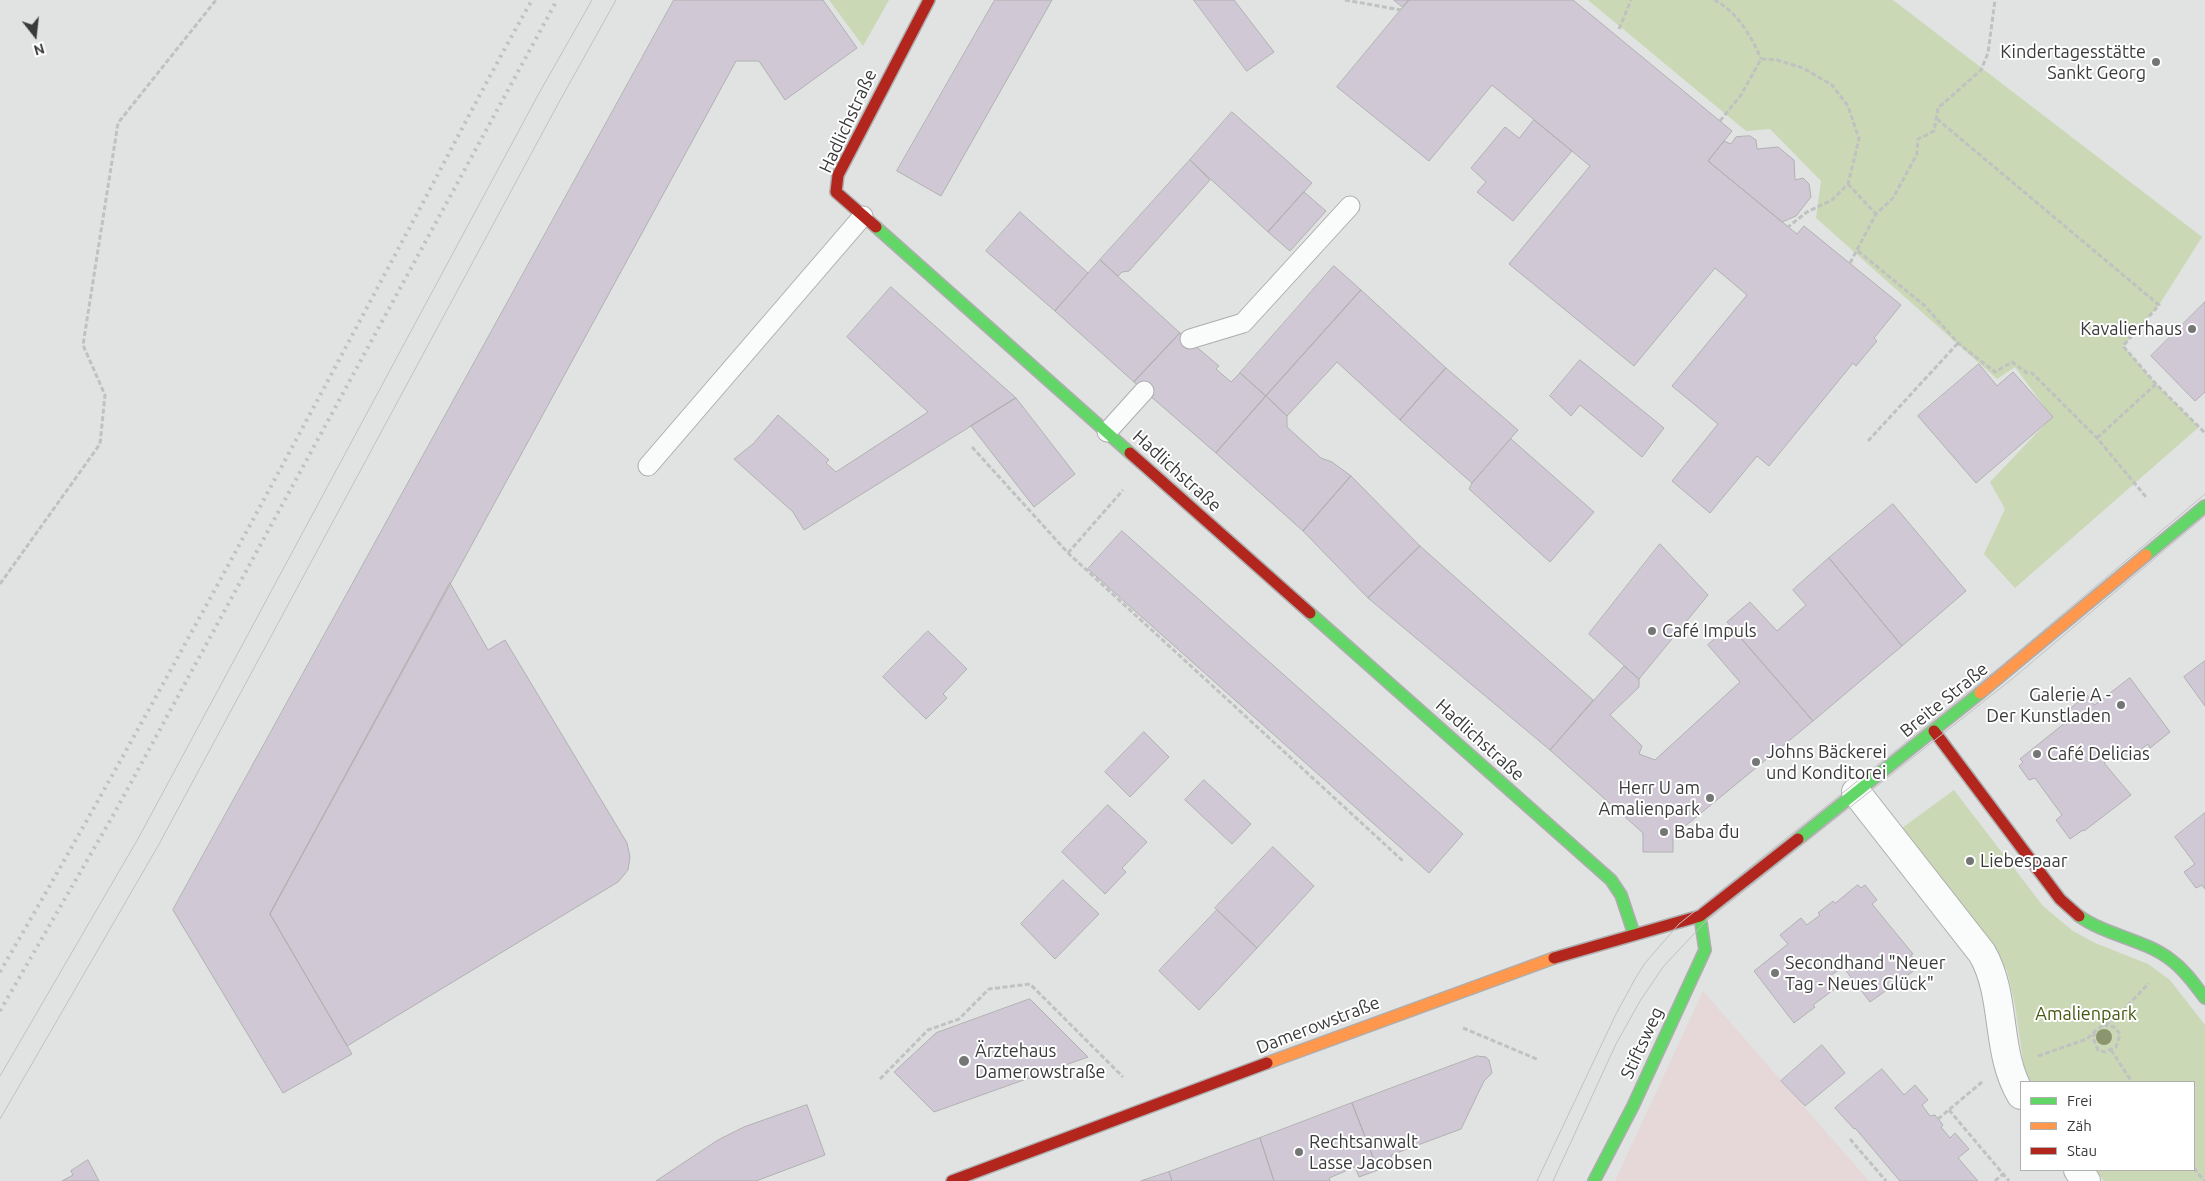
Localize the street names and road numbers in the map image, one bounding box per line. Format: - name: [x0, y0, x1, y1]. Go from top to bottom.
- street label: Hadlichstraße: [815, 66, 881, 176]
- street label: Hadlichstraße: [1128, 426, 1226, 516]
- street label: Breite Straße: [1896, 658, 1992, 742]
- street label: Hadlichstraße: [1431, 695, 1529, 785]
- street label: Damerowstraße: [1253, 992, 1383, 1058]
- street label: Stiftsweg: [1616, 1004, 1668, 1082]

